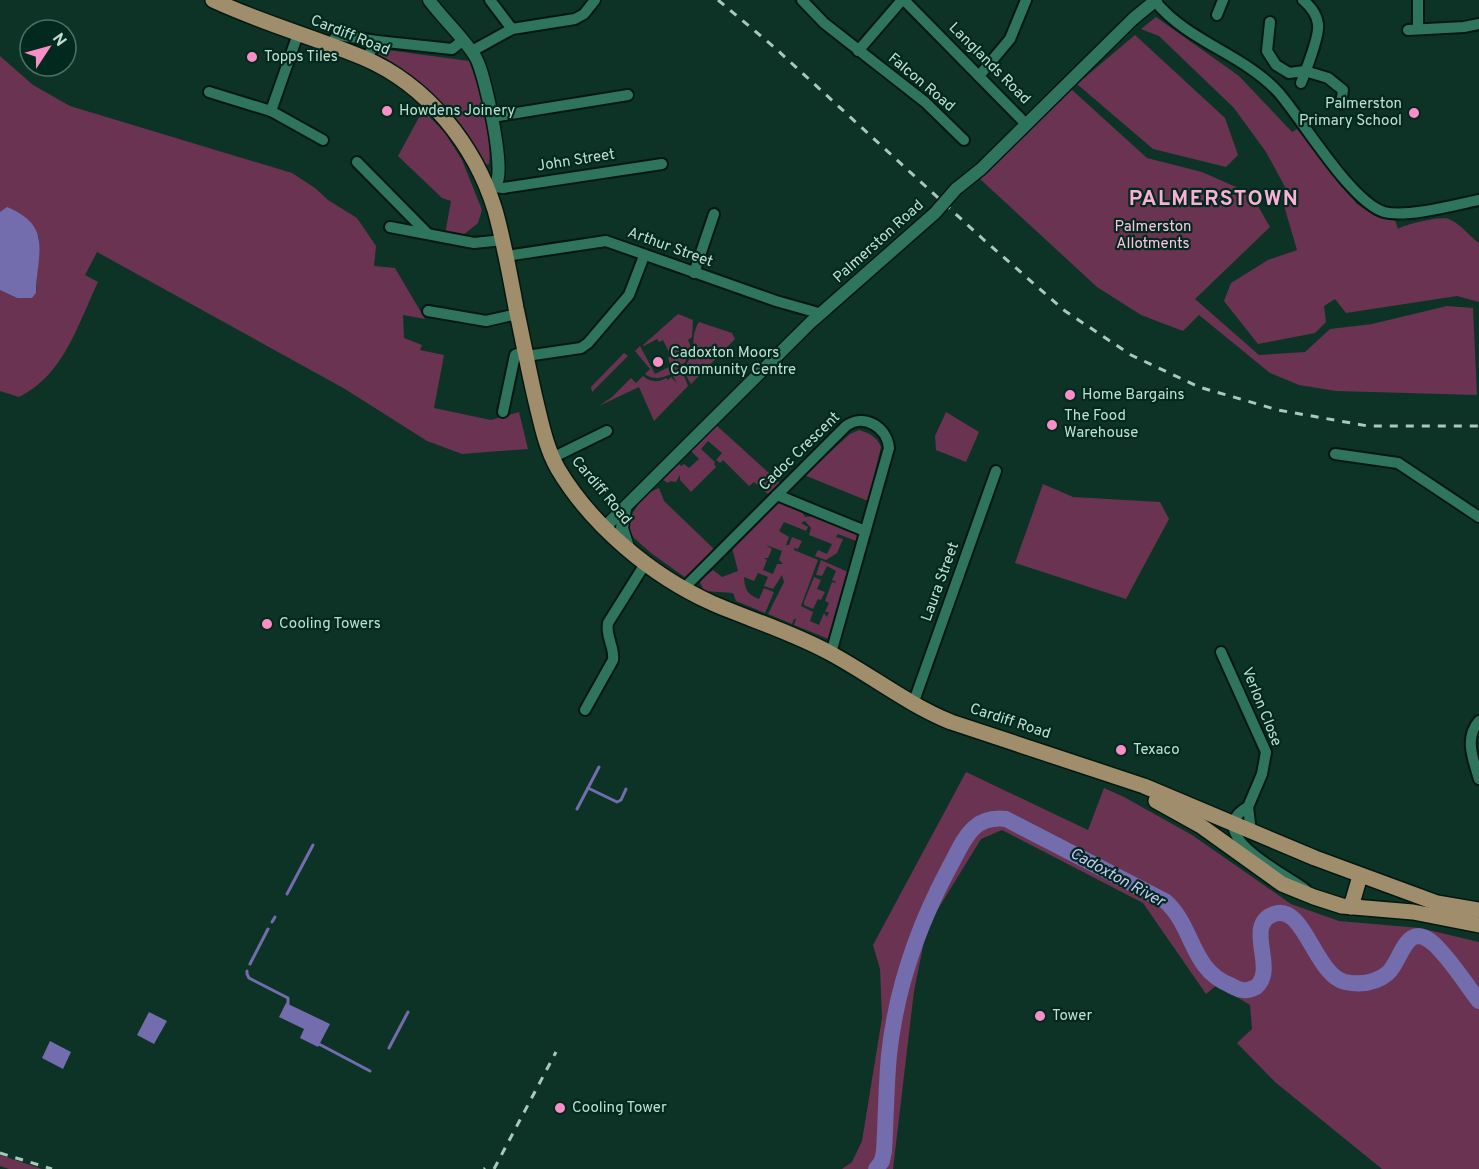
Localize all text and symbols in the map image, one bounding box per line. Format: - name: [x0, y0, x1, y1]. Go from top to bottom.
- street label: Cardiff Road: [308, 11, 392, 61]
- north arrow: [18, 18, 78, 78]
- street label: Langlands Road: [944, 19, 1034, 109]
- text: N: [47, 30, 70, 51]
- place label: Topps Tiles: [264, 48, 338, 67]
- street label: Falcon Road: [884, 49, 958, 117]
- marker: Topps Tiles: [245, 50, 259, 64]
- place label: Palmerston Primary School: [1299, 95, 1402, 131]
- place label: Howdens Joinery: [399, 102, 515, 121]
- marker: Howdens Joinery: [380, 104, 394, 118]
- marker: Palmerston Primary School: [1407, 106, 1421, 120]
- street label: John Street: [536, 145, 616, 177]
- district label: PALMERSTOWN: [1129, 186, 1299, 213]
- street label: Palmerston Road: [830, 196, 928, 288]
- park label: Palmerston Allotments: [1115, 218, 1191, 254]
- street label: Arthur Street: [625, 224, 715, 272]
- place label: Cadoxton Moors Community Centre: [670, 344, 796, 380]
- marker: Cadoxton Moors Community Centre: [651, 355, 665, 369]
- place label: Home Bargains: [1082, 386, 1185, 405]
- marker: Home Bargains: [1063, 388, 1077, 402]
- place label: The Food Warehouse: [1064, 407, 1138, 443]
- street label: Cadoc Crescent: [755, 408, 845, 496]
- marker: The Food Warehouse: [1045, 418, 1059, 432]
- street label: Cardiff Road: [567, 453, 635, 529]
- street label: Laura Street: [918, 540, 964, 624]
- place label: Cooling Towers: [279, 615, 381, 634]
- marker: Cooling Towers: [260, 617, 274, 631]
- street label: Verlon Close: [1237, 665, 1285, 749]
- street label: Cardiff Road: [967, 700, 1053, 744]
- place label: Texaco: [1133, 741, 1180, 760]
- marker: Texaco: [1114, 743, 1128, 757]
- water label: Cadoxton River: [1066, 844, 1170, 913]
- place label: Tower: [1052, 1007, 1092, 1026]
- marker: Tower: [1033, 1009, 1047, 1023]
- place label: Cooling Tower: [572, 1099, 667, 1118]
- marker: Cooling Tower: [553, 1101, 567, 1115]

